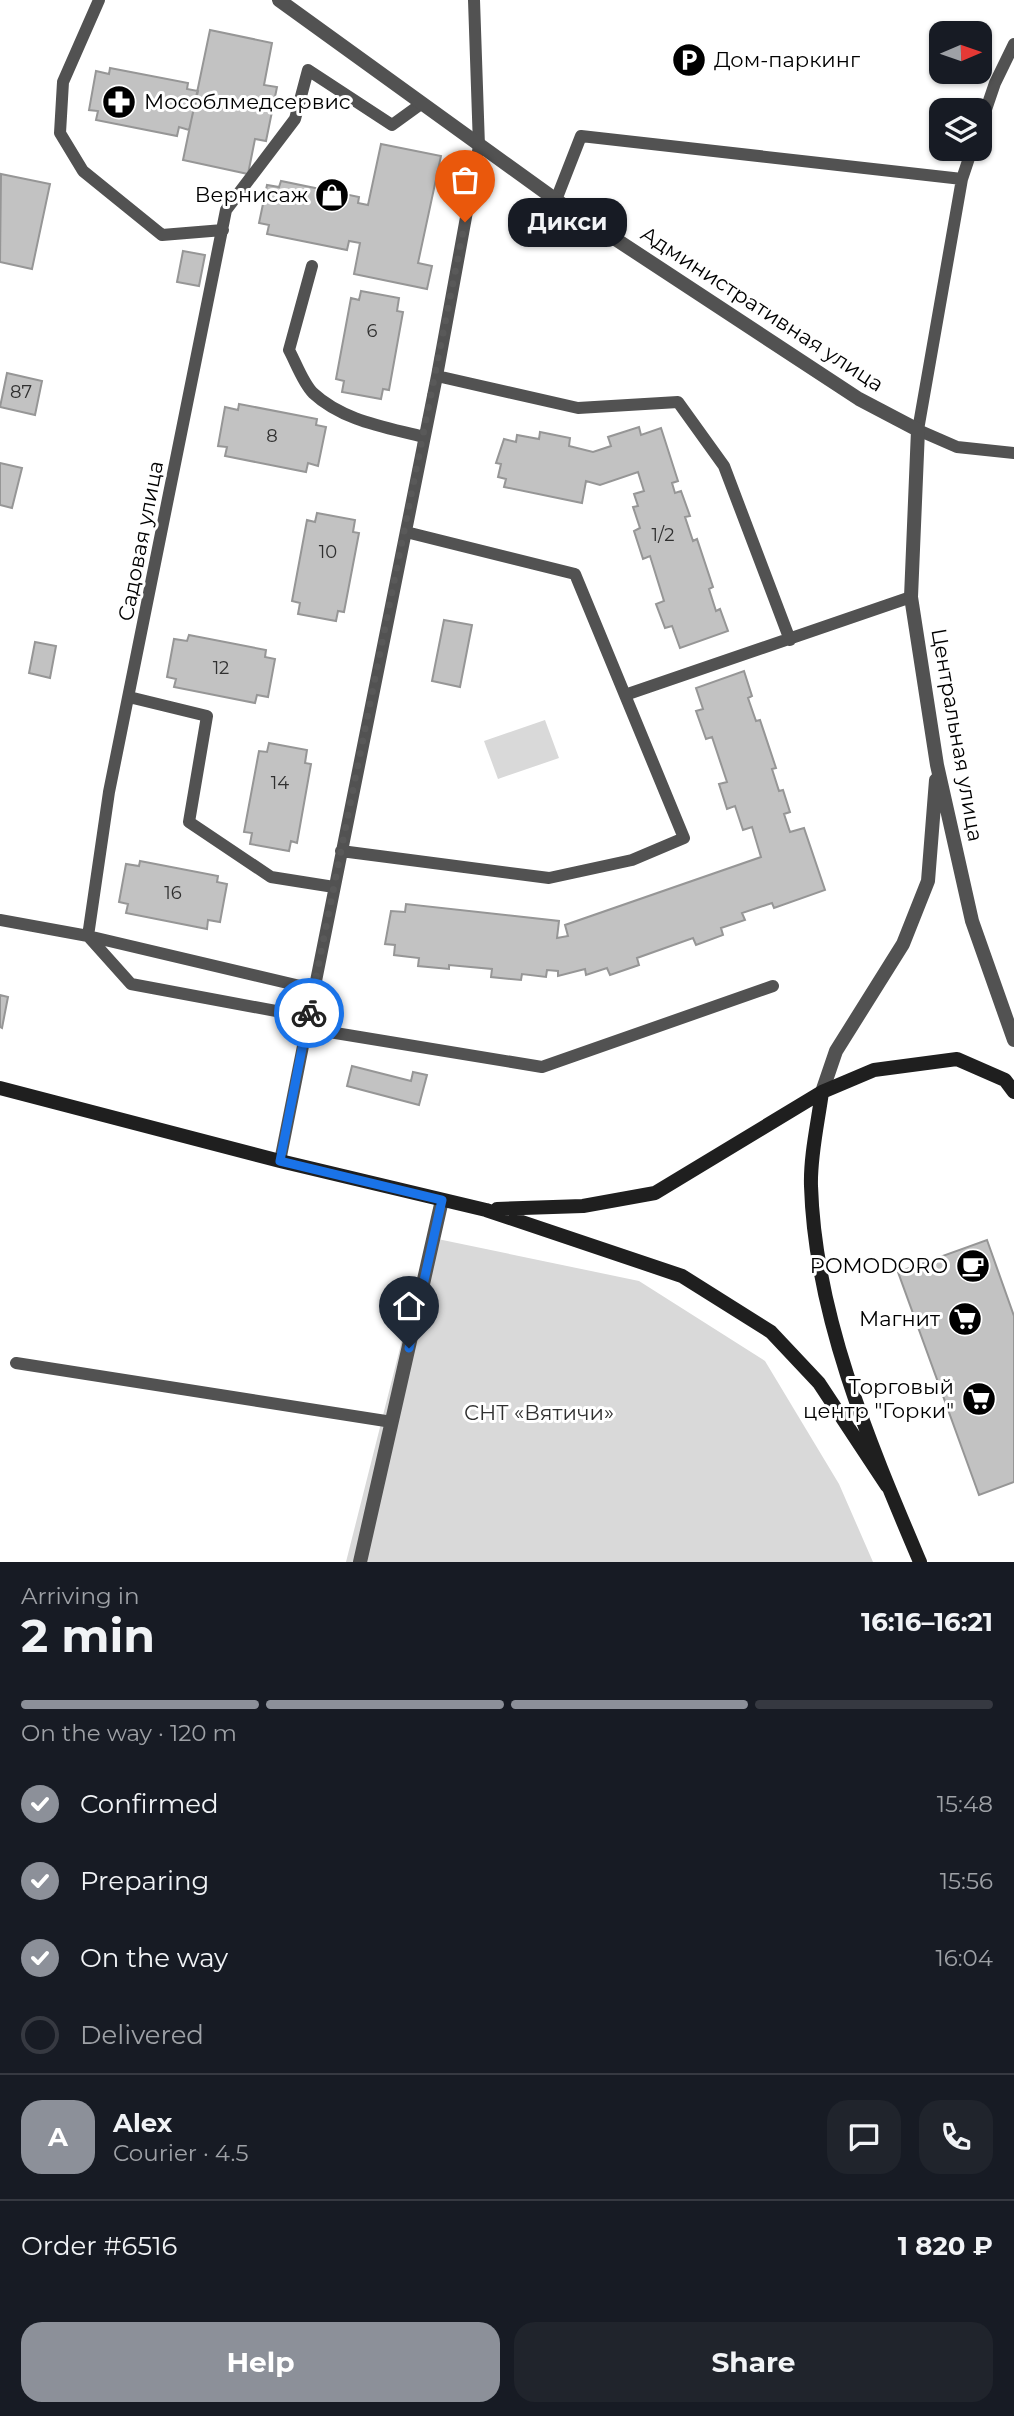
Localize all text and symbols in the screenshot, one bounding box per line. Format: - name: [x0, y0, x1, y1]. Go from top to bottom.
- north arrow: [929, 21, 992, 84]
- map controls: [929, 21, 992, 161]
- parking icon: Дом-паркинг: [670, 41, 708, 79]
- place label: Дом-паркинг: [714, 47, 860, 72]
- pharmacy icon: Мособлмедсервис: [100, 83, 138, 121]
- place label: Мособлмедсервис: [144, 89, 351, 114]
- button: layers: [929, 98, 992, 161]
- pin: [435, 150, 495, 222]
- icon: bag: [446, 161, 484, 199]
- shop icon: Вернисаж: [313, 176, 351, 214]
- place label: Вернисаж: [195, 182, 308, 207]
- callout: Дикси: [507, 198, 626, 246]
- text: Дикси: [528, 208, 607, 236]
- street label: Административная улица: [636, 221, 888, 397]
- house number: 6: [367, 320, 378, 342]
- house number: 87: [10, 381, 32, 403]
- house number: 8: [266, 425, 278, 447]
- street label: Садовая улица: [113, 459, 168, 623]
- house number: 1/2: [652, 524, 674, 546]
- house number: 10: [319, 541, 337, 563]
- street label: Центральная улица: [926, 626, 989, 843]
- house number: 12: [213, 657, 229, 679]
- house number: 14: [271, 772, 289, 794]
- house number: 16: [164, 882, 182, 904]
- courier: [274, 978, 344, 1048]
- icon: bike: [290, 994, 328, 1032]
- cafe icon: POMODORO: [954, 1247, 992, 1285]
- place label: POMODORO: [810, 1253, 948, 1278]
- pin: [379, 1276, 439, 1348]
- icon: home: [390, 1287, 428, 1325]
- supermarket icon: Магнит: [946, 1300, 984, 1338]
- place label: Магнит: [859, 1306, 940, 1331]
- place label: Торговый центр "Горки": [803, 1374, 954, 1423]
- supermarket icon: Торговый центр "Горки": [960, 1380, 998, 1418]
- park label: СНТ «Вятичи»: [464, 1400, 614, 1425]
- text: Arriving in: [21, 1582, 140, 1610]
- text: 16:16–16:21: [861, 1606, 993, 1638]
- text: 2 min: [21, 1607, 155, 1664]
- text: On the way · 120 m: [21, 1719, 237, 1747]
- icon: check: [21, 1785, 59, 1823]
- text: Confirmed: [80, 1788, 219, 1820]
- text: 15:48: [937, 1790, 993, 1818]
- icon: check: [21, 1862, 59, 1900]
- text: Preparing: [80, 1865, 209, 1897]
- text: 15:56: [940, 1867, 993, 1895]
- icon: check: [21, 1939, 59, 1977]
- text: On the way: [80, 1942, 228, 1974]
- text: 16:04: [935, 1944, 993, 1972]
- text: Delivered: [80, 2019, 204, 2051]
- button: chat: [827, 2100, 901, 2174]
- button: phone: [919, 2100, 993, 2174]
- text: Alex: [113, 2107, 172, 2139]
- text: A: [48, 2121, 68, 2153]
- text: Courier · 4.5: [113, 2139, 248, 2167]
- text: Order #6516: [21, 2230, 177, 2262]
- text: 1 820 ₽: [898, 2230, 993, 2262]
- button: Help: [21, 2322, 500, 2402]
- button: Share: [514, 2322, 993, 2402]

